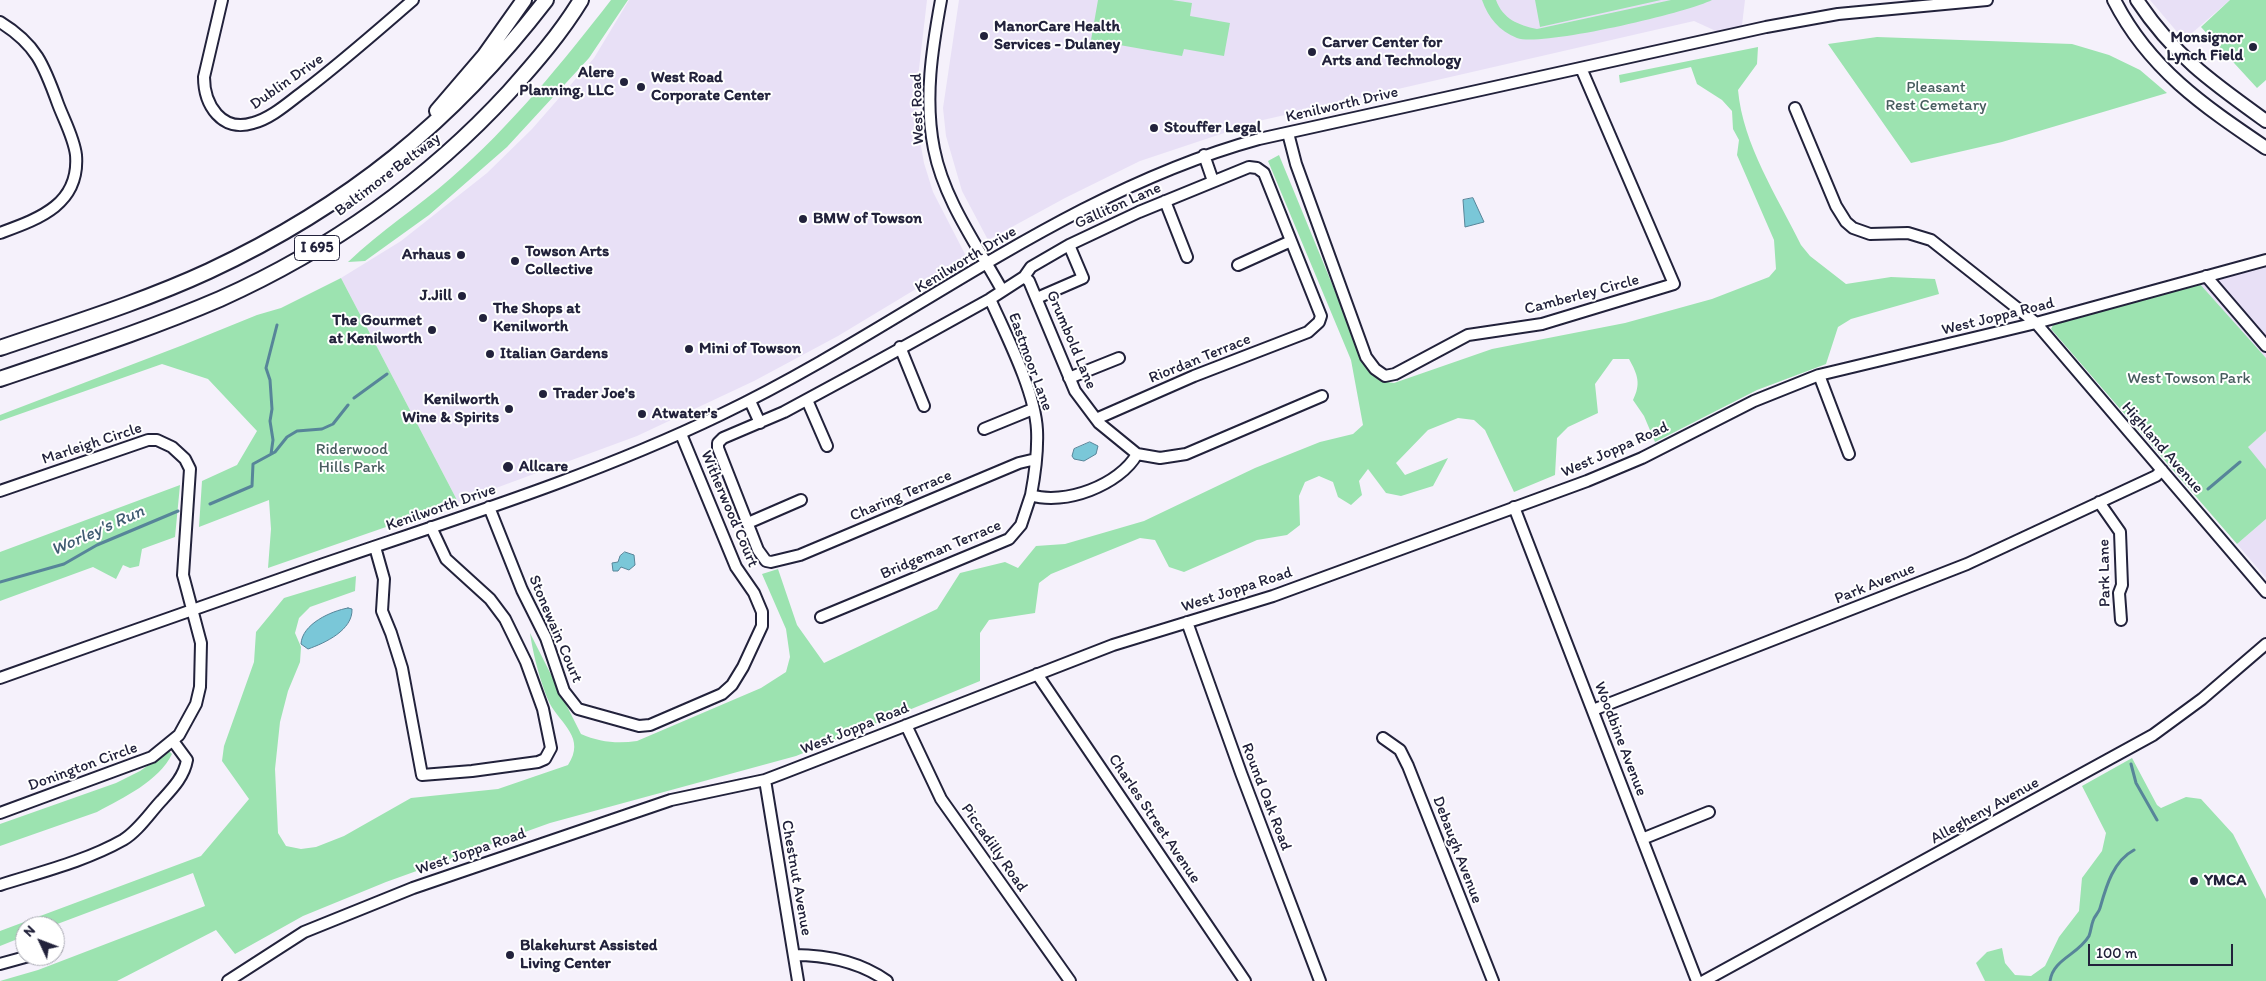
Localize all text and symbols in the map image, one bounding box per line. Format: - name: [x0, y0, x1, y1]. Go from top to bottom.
- place label: ManorCare Health Services - Dulaney: [994, 17, 1120, 55]
- place label: Monsignor Lynch Field: [2166, 28, 2243, 66]
- marker: ManorCare Health Services - Dulaney: [978, 30, 990, 42]
- place label: Carver Center for Arts and Technology: [1322, 33, 1461, 71]
- marker: Monsignor Lynch Field: [2247, 41, 2259, 53]
- marker: Carver Center for Arts and Technology: [1306, 46, 1318, 58]
- street label: Dublin Drive: [247, 50, 327, 114]
- place label: Alere Planning, LLC: [519, 63, 614, 101]
- place label: West Road Corporate Center: [651, 68, 771, 106]
- street label: West Road: [907, 73, 929, 145]
- marker: Alere Planning, LLC: [618, 76, 630, 88]
- park label: Pleasant Rest Cemetary: [1885, 78, 1987, 116]
- marker: West Road Corporate Center: [635, 81, 647, 93]
- street label: Kenilworth Drive: [1284, 83, 1400, 127]
- place label: Stouffer Legal: [1164, 118, 1261, 138]
- marker: Stouffer Legal: [1148, 122, 1160, 134]
- street label: Baltimore Beltway: [331, 129, 445, 221]
- street label: Galliton Lane: [1072, 178, 1164, 234]
- place label: BMW of Towson: [813, 209, 922, 229]
- marker: BMW of Towson: [797, 213, 809, 225]
- street label: Kenilworth Drive: [912, 222, 1020, 298]
- road number: I 695: [294, 236, 340, 260]
- place label: Towson Arts Collective: [525, 242, 609, 280]
- place label: Arhaus: [402, 245, 451, 265]
- marker: Arhaus: [455, 249, 467, 261]
- marker: Towson Arts Collective: [509, 255, 521, 267]
- street label: Camberley Circle: [1523, 270, 1641, 320]
- place label: J.Jill: [420, 286, 452, 306]
- street label: Grumbold Lane: [1042, 288, 1100, 392]
- marker: J.Jill: [456, 290, 468, 302]
- street label: West Joppa Road: [1940, 294, 2056, 340]
- place label: The Shops at Kenilworth: [493, 299, 581, 337]
- street label: Eastmoor Lane: [1003, 310, 1057, 414]
- place label: The Gourmet at Kenilworth: [329, 311, 422, 349]
- marker: The Shops at Kenilworth: [477, 312, 489, 324]
- marker: The Gourmet at Kenilworth: [426, 324, 438, 336]
- street label: Riordan Terrace: [1146, 330, 1254, 388]
- place label: Mini of Towson: [699, 339, 801, 359]
- marker: Mini of Towson: [683, 343, 695, 355]
- place label: Italian Gardens: [500, 344, 608, 364]
- marker: Italian Gardens: [484, 348, 496, 360]
- park label: West Towson Park: [2127, 369, 2251, 389]
- place label: Trader Joe's: [553, 384, 635, 404]
- marker: Trader Joe's: [537, 388, 549, 400]
- place label: Kenilworth Wine & Spirits: [402, 390, 499, 428]
- street label: Highland Avenue: [2117, 398, 2207, 498]
- marker: Kenilworth Wine & Spirits: [503, 403, 515, 415]
- place label: Atwater's: [652, 404, 718, 424]
- marker: Atwater's: [636, 408, 648, 420]
- street label: West Joppa Road: [1558, 418, 1672, 482]
- street label: Marleigh Circle: [40, 419, 144, 469]
- park label: Riderwood Hills Park: [316, 440, 388, 478]
- street label: Witherwood Court: [696, 448, 762, 570]
- place label: Allcare: [519, 457, 568, 477]
- marker: Allcare: [501, 460, 515, 474]
- street label: Charing Terrace: [847, 466, 955, 526]
- street label: Kenilworth Drive: [384, 480, 498, 536]
- water label: Worley's Run: [48, 501, 148, 561]
- street label: Bridgeman Terrace: [878, 516, 1004, 584]
- street label: Park Lane: [2095, 539, 2115, 607]
- street label: Park Avenue: [1832, 559, 1918, 609]
- street label: West Joppa Road: [1179, 563, 1295, 617]
- street label: Stonewain Court: [524, 572, 586, 686]
- street label: Woodbine Avenue: [1589, 679, 1651, 799]
- street label: West Joppa Road: [798, 698, 912, 760]
- street label: Donington Circle: [26, 738, 140, 796]
- street label: Round Oak Road: [1237, 740, 1295, 854]
- street label: Charles Street Avenue: [1104, 751, 1204, 887]
- street label: Allegheny Avenue: [1927, 773, 2043, 849]
- street label: Debaugh Avenue: [1428, 794, 1486, 906]
- street label: Piccadilly Road: [956, 800, 1032, 896]
- street label: Chestnut Avenue: [776, 819, 816, 937]
- street label: West Joppa Road: [413, 824, 529, 880]
- place label: YMCA: [2204, 871, 2247, 891]
- marker: YMCA: [2188, 875, 2200, 887]
- north arrow: [15, 916, 65, 966]
- text: N: [20, 922, 39, 940]
- scale bar: [2091, 934, 2236, 966]
- place label: Blakehurst Assisted Living Center: [520, 936, 657, 974]
- text: 100 m: [2096, 944, 2137, 962]
- marker: Blakehurst Assisted Living Center: [504, 949, 516, 961]

